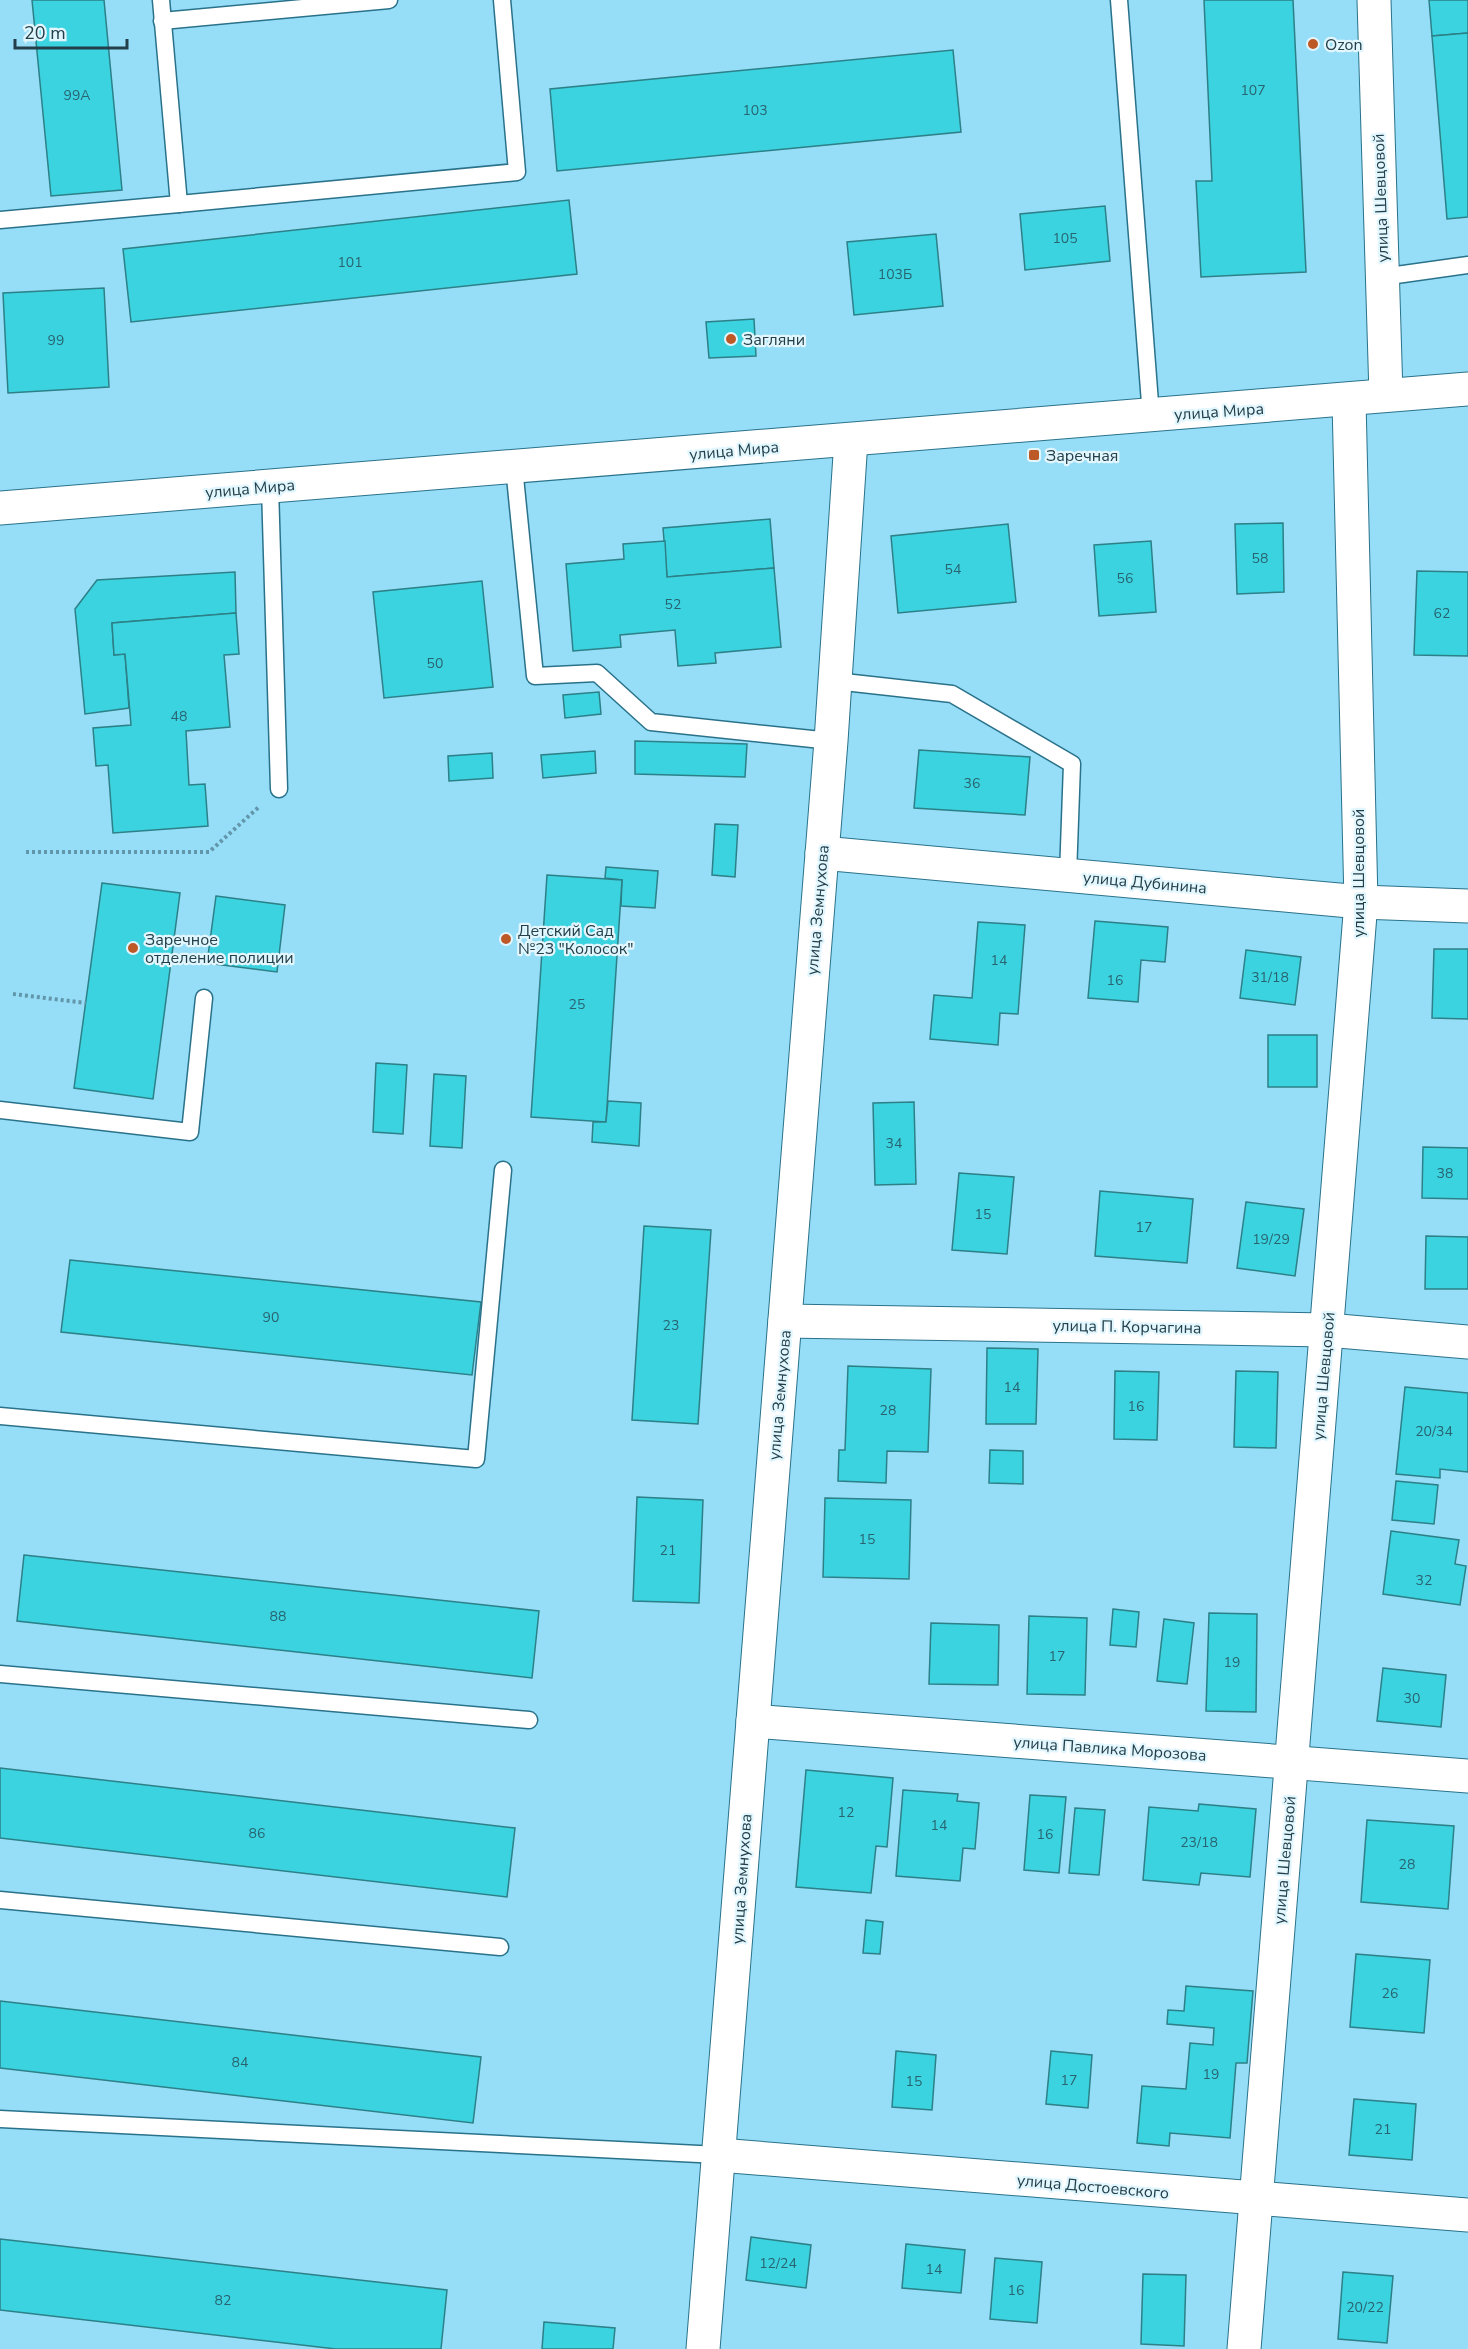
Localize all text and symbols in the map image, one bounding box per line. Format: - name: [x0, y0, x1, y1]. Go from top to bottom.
- scale bar: [15, 12, 128, 50]
- text: 20 m: [24, 21, 66, 45]
- place label: Ozon: [1325, 34, 1363, 56]
- marker: Ozon: [1306, 37, 1320, 51]
- house number: 107: [1240, 81, 1266, 100]
- house number: 99А: [63, 86, 91, 105]
- house number: 103: [742, 101, 768, 120]
- street label: улица Шевцовой: [1368, 133, 1394, 263]
- house number: 105: [1052, 229, 1078, 248]
- house number: 101: [337, 253, 363, 272]
- house number: 103Б: [878, 265, 912, 284]
- place label: Загляни: [743, 329, 805, 351]
- house number: 99: [48, 331, 64, 350]
- marker: Загляни: [724, 332, 738, 346]
- street label: улица Мира: [1173, 398, 1265, 426]
- street label: улица Мира: [688, 436, 780, 466]
- place label: Заречная: [1046, 445, 1119, 467]
- marker: Заречная: [1027, 448, 1041, 462]
- street label: улица Мира: [204, 474, 296, 504]
- house number: 58: [1252, 549, 1268, 568]
- house number: 54: [945, 560, 961, 579]
- house number: 56: [1117, 569, 1133, 588]
- house number: 52: [665, 595, 681, 614]
- house number: 62: [1434, 604, 1450, 623]
- house number: 50: [427, 654, 443, 673]
- house number: 48: [171, 707, 187, 726]
- house number: 36: [964, 774, 980, 793]
- street label: улица Шевцовой: [1348, 809, 1370, 937]
- street label: улица Земнухова: [801, 844, 835, 976]
- street label: улица Дубинина: [1082, 867, 1208, 899]
- place label: Детский Сад №23 "Колосок": [518, 920, 633, 960]
- place label: Заречное отделение полиции: [145, 929, 294, 969]
- marker: Детский Сад №23 "Колосок": [499, 932, 513, 946]
- marker: Заречное отделение полиции: [126, 941, 140, 955]
- house number: 14: [991, 951, 1007, 970]
- house number: 31/18: [1251, 968, 1289, 987]
- house number: 16: [1107, 971, 1123, 990]
- house number: 25: [569, 995, 585, 1014]
- house number: 34: [886, 1134, 902, 1153]
- house number: 38: [1437, 1164, 1453, 1183]
- house number: 15: [975, 1205, 991, 1224]
- house number: 17: [1136, 1218, 1152, 1237]
- house number: 19/29: [1252, 1230, 1290, 1249]
- house number: 90: [263, 1308, 279, 1327]
- street label: улица Шевцовой: [1307, 1311, 1341, 1441]
- street label: улица П. Корчагина: [1052, 1315, 1202, 1339]
- house number: 23: [663, 1316, 679, 1335]
- street label: улица Земнухова: [763, 1329, 797, 1461]
- house number: 14: [1004, 1378, 1020, 1397]
- house number: 16: [1128, 1397, 1144, 1416]
- house number: 28: [880, 1401, 896, 1420]
- house number: 20/34: [1415, 1422, 1453, 1441]
- house number: 15: [859, 1530, 875, 1549]
- house number: 21: [660, 1541, 676, 1560]
- house number: 32: [1416, 1571, 1432, 1590]
- house number: 88: [270, 1607, 286, 1626]
- house number: 17: [1049, 1647, 1065, 1666]
- house number: 19: [1224, 1653, 1240, 1672]
- house number: 30: [1404, 1689, 1420, 1708]
- street label: улица Павлика Морозова: [1013, 1731, 1207, 1767]
- street label: улица Шевцовой: [1268, 1795, 1302, 1925]
- house number: 12: [838, 1803, 854, 1822]
- street label: улица Земнухова: [726, 1813, 758, 1945]
- house number: 14: [931, 1816, 947, 1835]
- house number: 86: [249, 1824, 265, 1843]
- house number: 16: [1037, 1825, 1053, 1844]
- house number: 23/18: [1180, 1833, 1218, 1852]
- house number: 28: [1399, 1855, 1415, 1874]
- house number: 26: [1382, 1984, 1398, 2003]
- house number: 84: [232, 2053, 248, 2072]
- house number: 19: [1203, 2065, 1219, 2084]
- house number: 17: [1061, 2071, 1077, 2090]
- house number: 15: [906, 2072, 922, 2091]
- house number: 21: [1375, 2120, 1391, 2139]
- street label: улица Достоевского: [1016, 2169, 1170, 2205]
- house number: 12/24: [759, 2254, 797, 2273]
- house number: 14: [926, 2260, 942, 2279]
- house number: 16: [1008, 2281, 1024, 2300]
- house number: 82: [215, 2291, 231, 2310]
- house number: 20/22: [1346, 2298, 1384, 2317]

